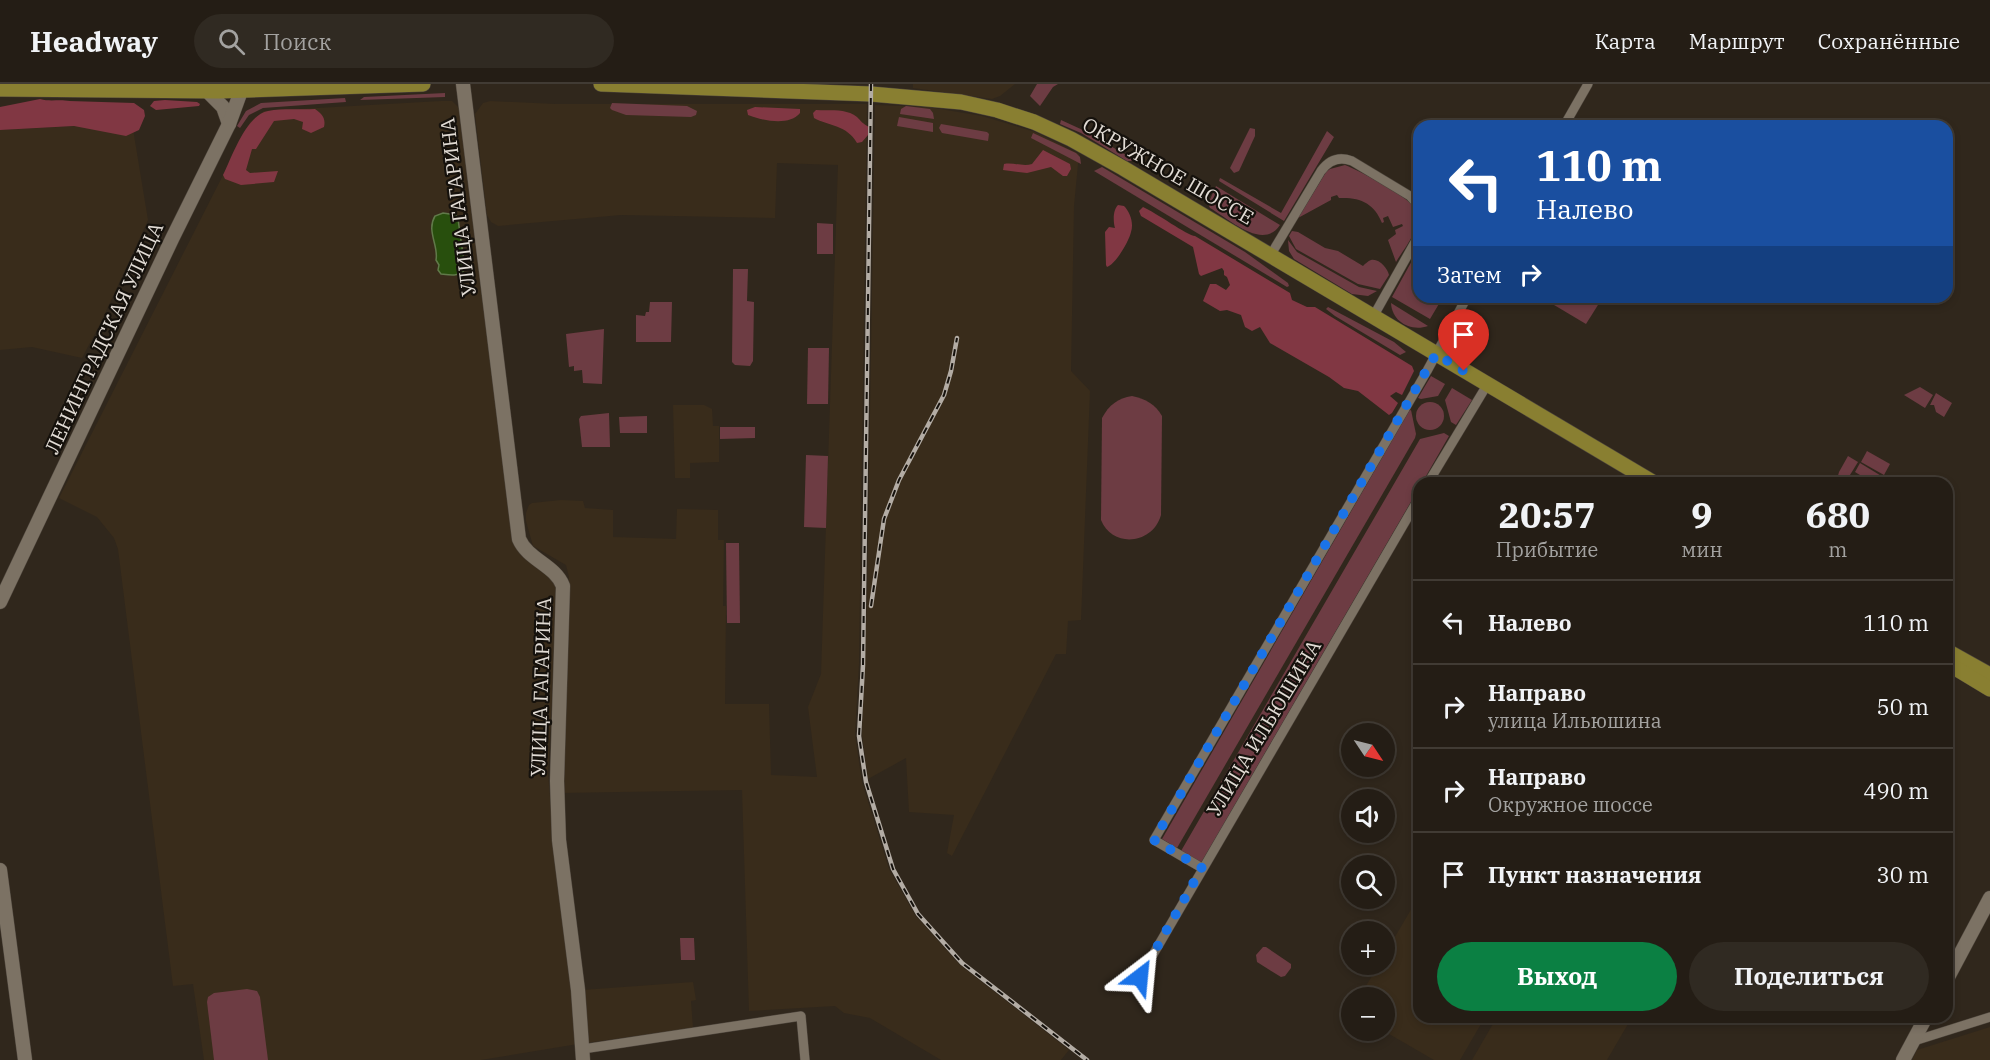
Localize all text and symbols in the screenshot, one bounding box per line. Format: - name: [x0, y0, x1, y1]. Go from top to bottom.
- search box: [194, 14, 614, 68]
- text: Headway: [30, 23, 158, 60]
- icon: search: [215, 25, 248, 58]
- text: Поиск: [263, 27, 331, 56]
- text: Карта: [1595, 27, 1656, 55]
- text: Маршрут: [1689, 27, 1785, 55]
- text: Сохранённые: [1818, 27, 1960, 55]
- street label: ОКРУЖНОЕ ШОССЕ: [1078, 110, 1259, 231]
- street label: УЛИЦА ГАГАРИНА: [433, 116, 482, 298]
- text: 110 m: [1536, 138, 1662, 193]
- icon: left: [1437, 144, 1515, 222]
- text: Налево: [1536, 191, 1633, 226]
- street label: ЛЕНИНГРАДСКАЯ УЛИЦА: [38, 217, 169, 458]
- icon: right: [1514, 258, 1547, 291]
- text: Затем: [1437, 260, 1502, 289]
- pin: [1438, 309, 1489, 371]
- icon: arrive: [1447, 318, 1480, 351]
- text: 20:57: [1498, 491, 1596, 538]
- text: 9: [1691, 491, 1713, 538]
- text: 680: [1805, 491, 1870, 538]
- text: Прибытие: [1496, 536, 1598, 563]
- text: мин: [1681, 536, 1723, 563]
- text: m: [1828, 536, 1847, 563]
- street label: УЛИЦА ГАГАРИНА: [524, 597, 557, 777]
- icon: left: [1437, 606, 1470, 639]
- text: Налево: [1488, 608, 1572, 637]
- text: 110 m: [1863, 608, 1929, 637]
- street label: УЛИЦА ИЛЬЮШИНА: [1200, 634, 1327, 821]
- text: Направо: [1488, 678, 1586, 707]
- icon: right: [1437, 690, 1470, 723]
- text: 50 m: [1877, 692, 1929, 721]
- text: улица Ильюшина: [1488, 707, 1662, 734]
- north arrow: [1341, 723, 1395, 777]
- map controls: [1341, 723, 1395, 1041]
- text: Направо: [1488, 762, 1586, 791]
- icon: right: [1437, 774, 1470, 807]
- text: 490 m: [1863, 776, 1929, 805]
- button: sound: [1341, 789, 1395, 843]
- text: Окружное шоссе: [1488, 791, 1653, 818]
- button: search: [1341, 855, 1395, 909]
- icon: arrive: [1437, 858, 1470, 891]
- text: Пункт назначения: [1488, 860, 1702, 889]
- text: 30 m: [1877, 860, 1929, 889]
- button: +: [1341, 921, 1395, 975]
- button: Выход: [1437, 942, 1677, 1011]
- button: Поделиться: [1689, 942, 1929, 1011]
- position arrow: [1108, 945, 1172, 1009]
- button: −: [1341, 987, 1395, 1041]

